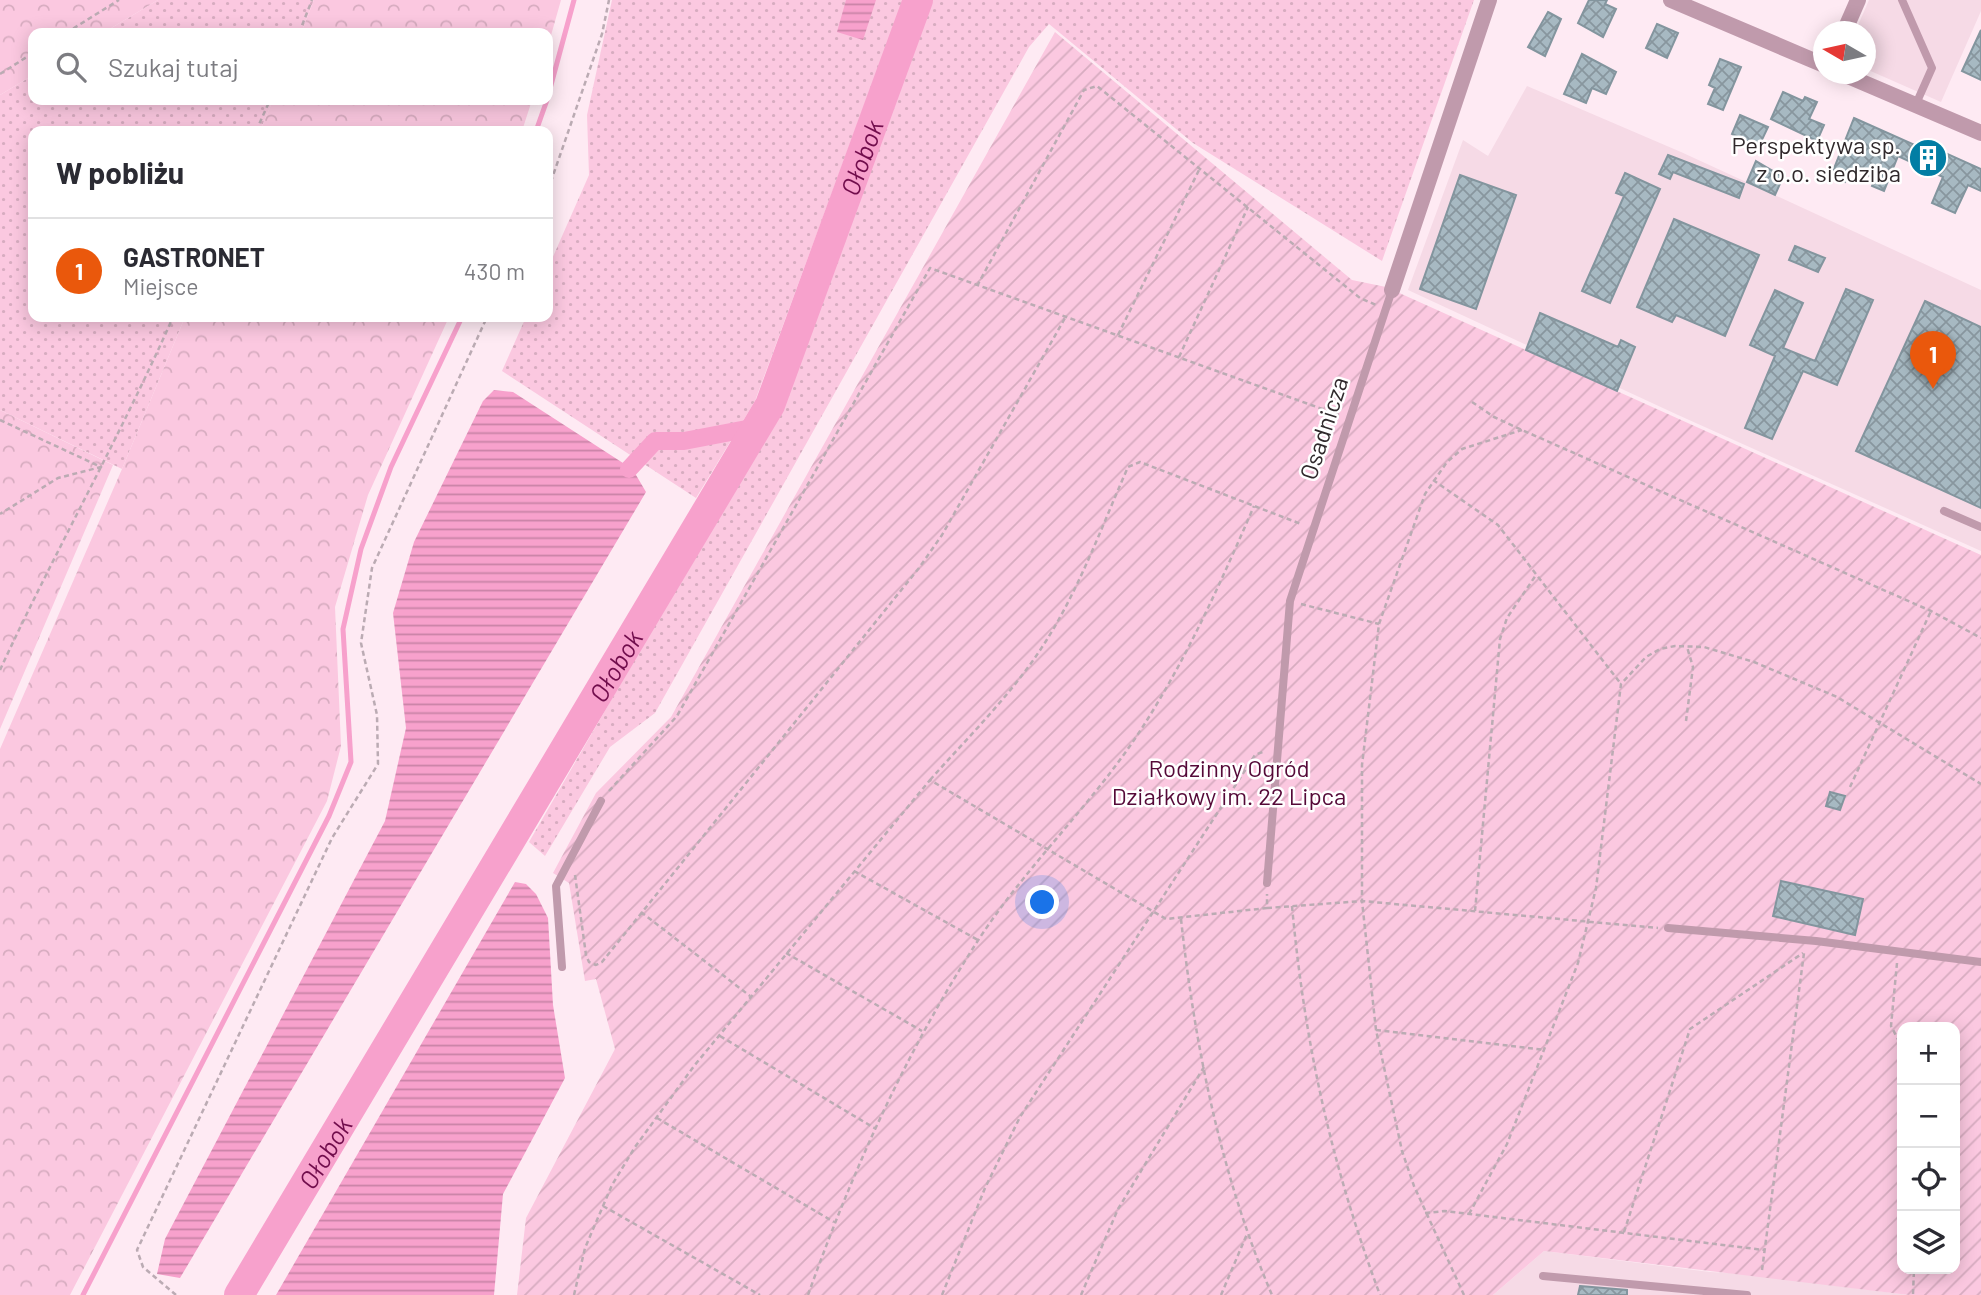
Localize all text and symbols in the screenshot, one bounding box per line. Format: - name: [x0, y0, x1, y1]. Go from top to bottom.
- north arrow: [1813, 21, 1876, 84]
- search box: [28, 28, 553, 105]
- icon: search: [52, 48, 90, 86]
- text: Szukaj tutaj: [108, 51, 239, 82]
- water label: Ołobok: [833, 115, 889, 199]
- place label: Perspektywa sp. z o.o. siedziba: [1731, 130, 1901, 187]
- building icon: Perspektywa sp. z o.o. siedziba: [1907, 137, 1949, 179]
- text: W pobliżu: [56, 154, 184, 190]
- text: GASTRONET: [123, 241, 265, 272]
- text: 1: [75, 257, 83, 285]
- text: 430 m: [464, 257, 525, 285]
- text: Miejsce: [123, 272, 198, 300]
- pin: 1: [1910, 331, 1956, 389]
- street label: Osadnicza: [1293, 373, 1353, 483]
- water label: Ołobok: [581, 624, 648, 707]
- park label: Rodzinny Ogród Działkowy im. 22 Lipca: [1112, 753, 1346, 810]
- your location: [1025, 885, 1059, 919]
- map controls: [1897, 1022, 1960, 1274]
- button: +: [1897, 1022, 1960, 1085]
- button: −: [1897, 1085, 1960, 1148]
- water label: Ołobok: [291, 1111, 358, 1194]
- button: locate: [1897, 1148, 1960, 1211]
- button: layers: [1897, 1211, 1960, 1274]

